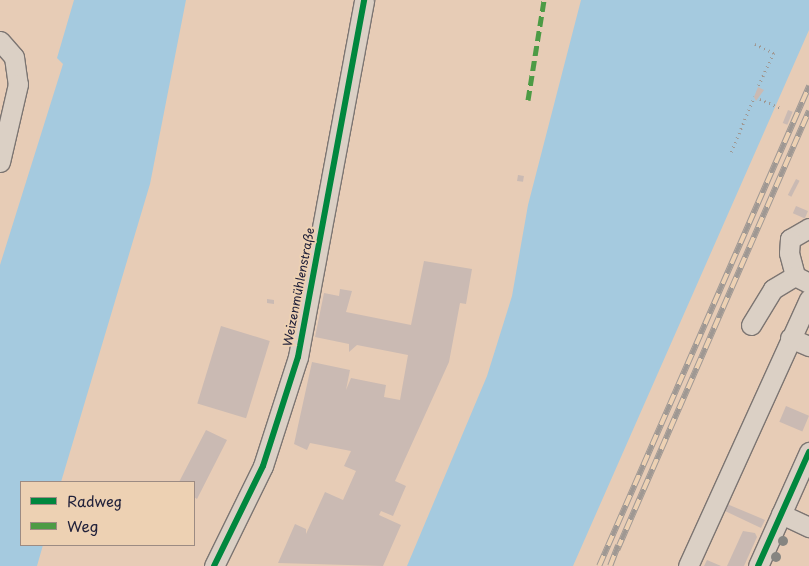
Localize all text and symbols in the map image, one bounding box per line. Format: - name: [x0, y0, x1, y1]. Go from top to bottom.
- street label: Weizenmühlenstraße: [280, 226, 318, 348]
- legend: [20, 481, 195, 546]
- text: Radweg: [67, 489, 122, 512]
- text: Weg: [67, 514, 98, 537]

